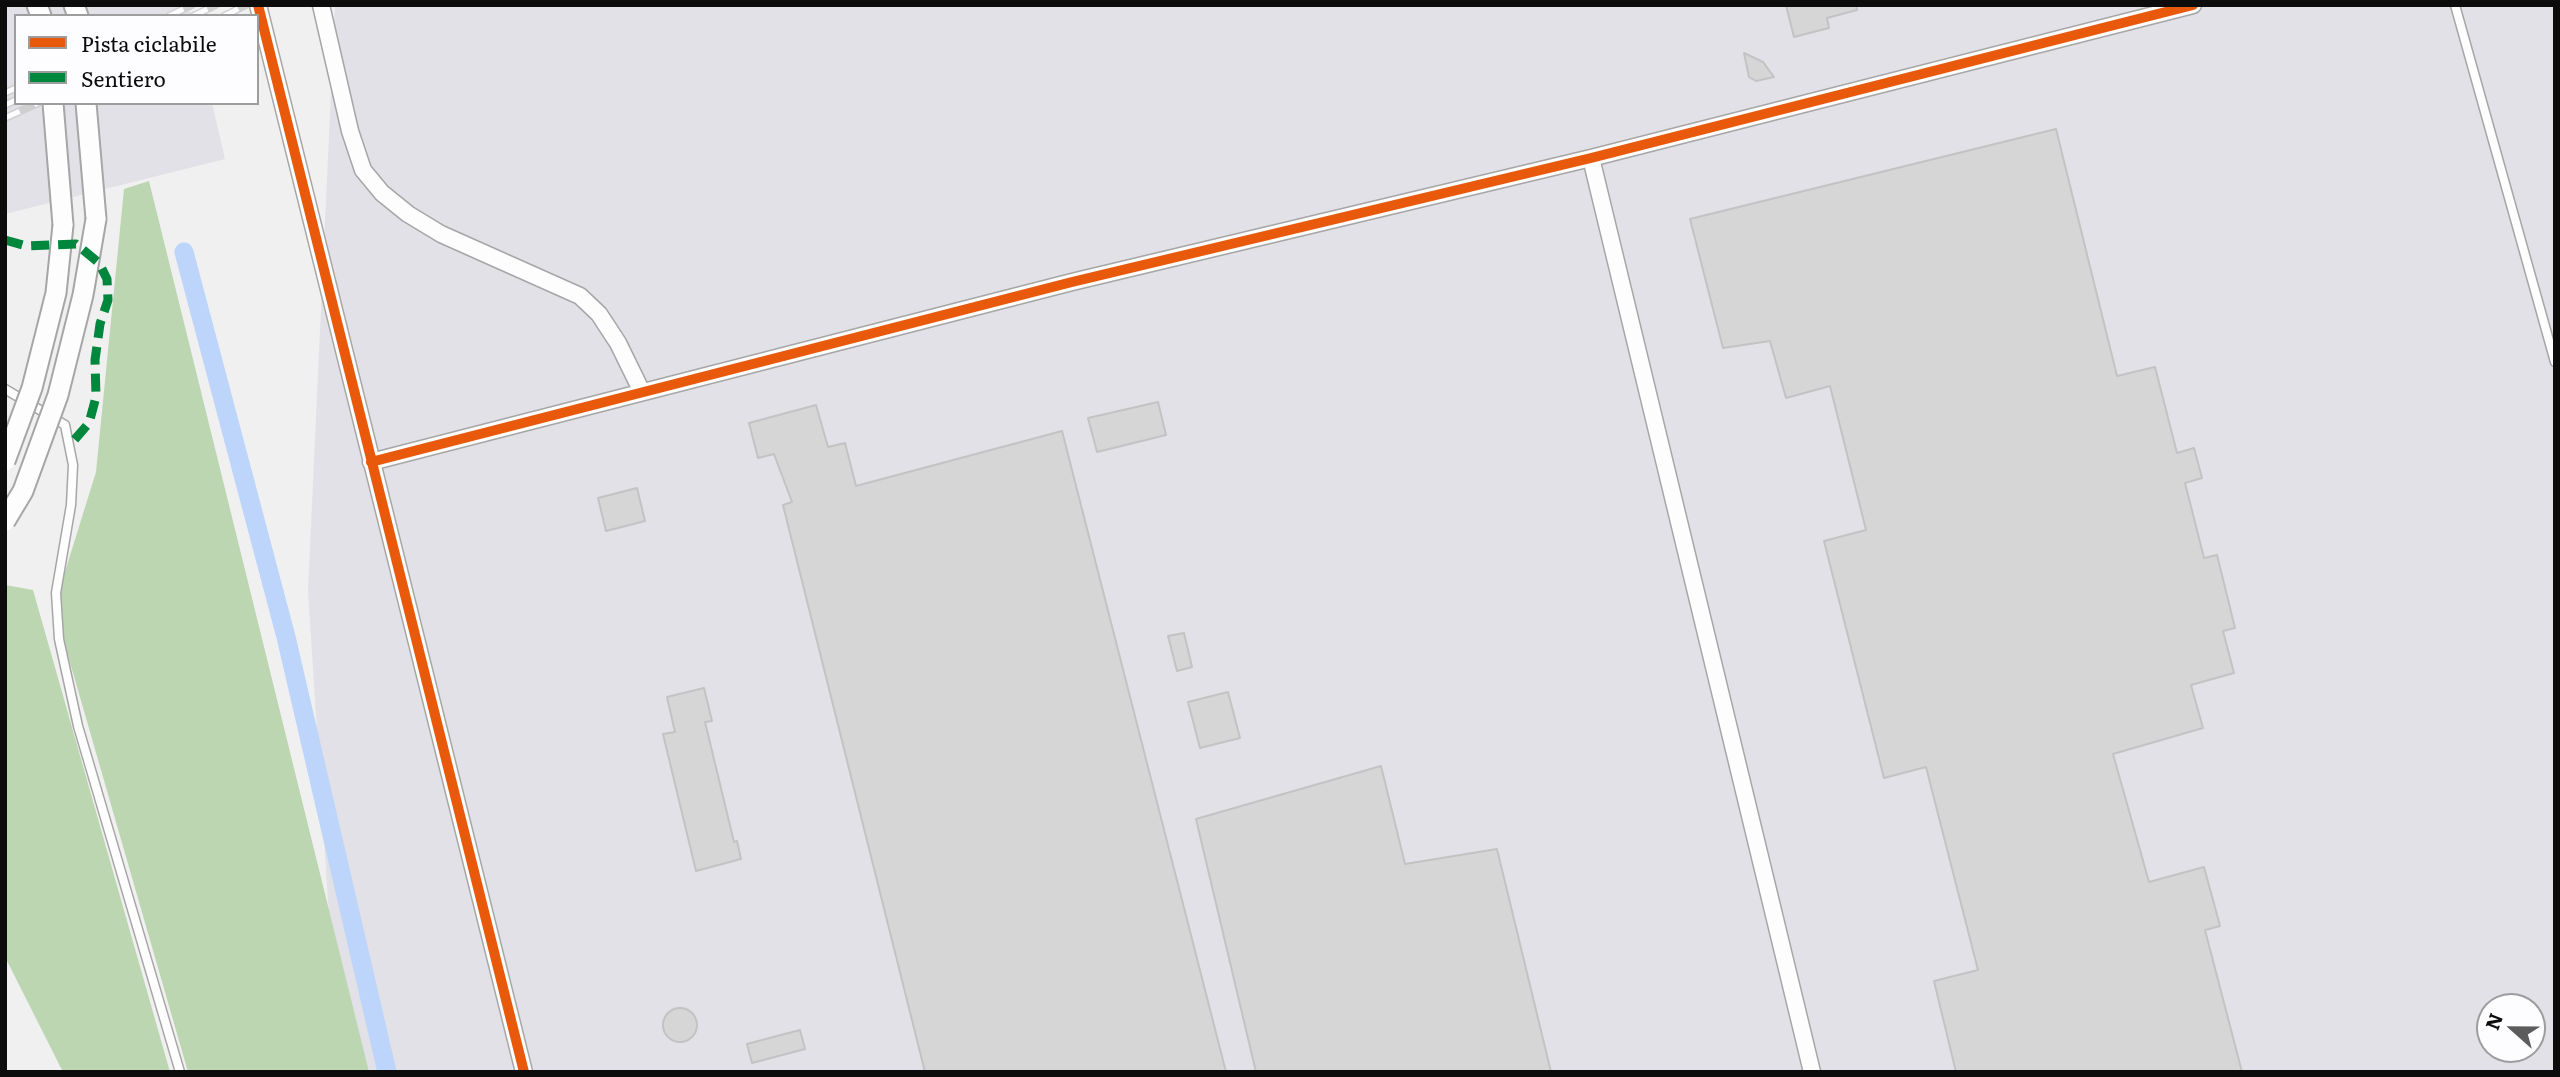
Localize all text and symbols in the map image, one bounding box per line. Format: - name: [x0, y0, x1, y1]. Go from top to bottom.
- legend: [14, 14, 259, 105]
- text: Pista ciclabile: [81, 27, 217, 58]
- text: Sentiero: [81, 62, 166, 93]
- north arrow: [2476, 993, 2546, 1063]
- text: N: [2477, 1009, 2509, 1034]

